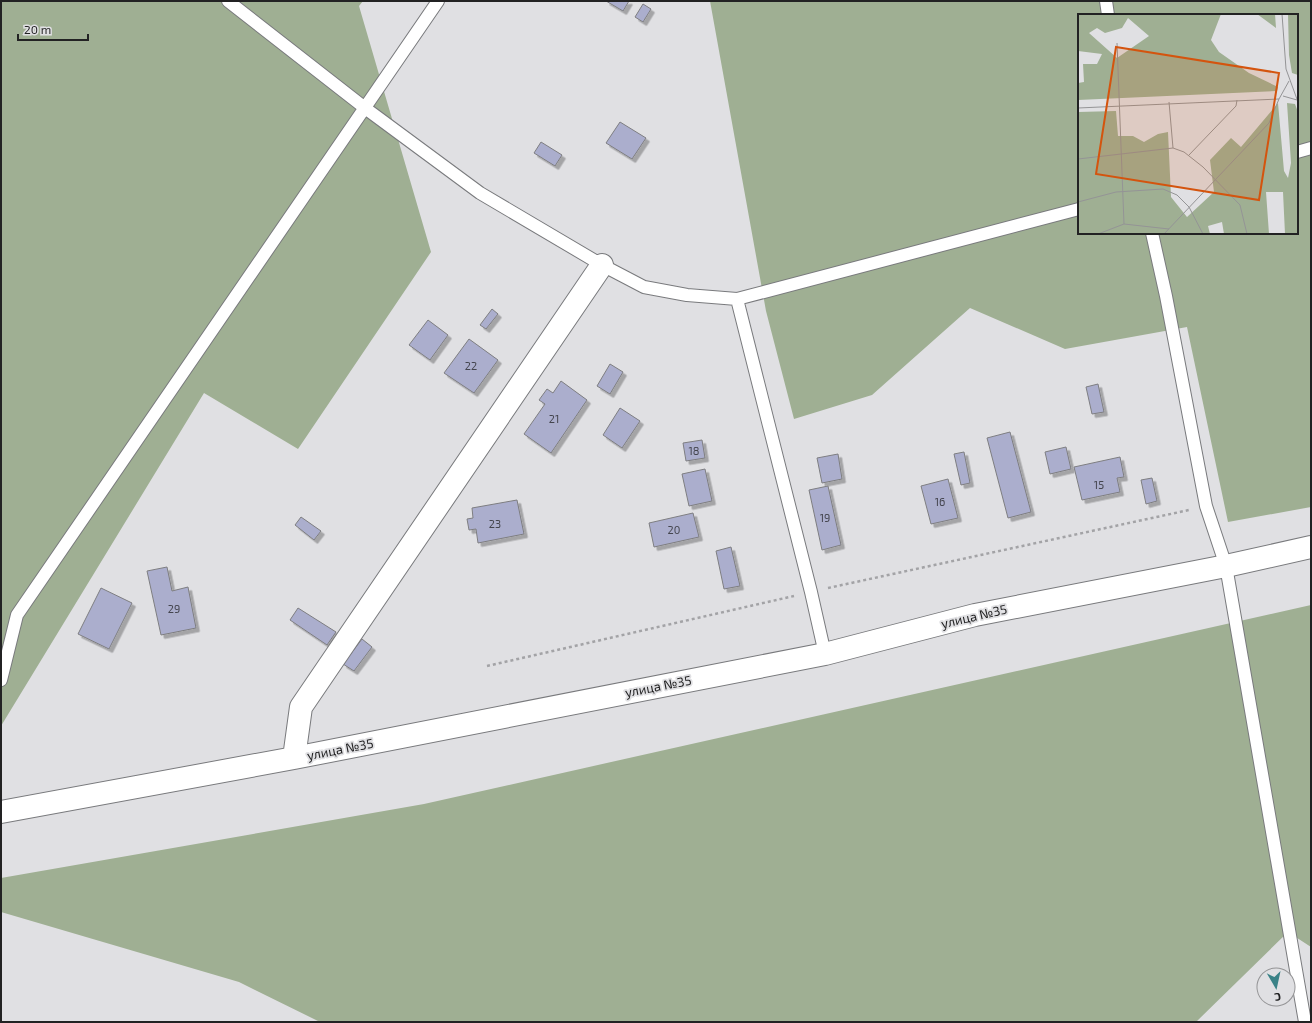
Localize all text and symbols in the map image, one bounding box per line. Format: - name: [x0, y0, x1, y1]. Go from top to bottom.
- inset map: [1078, 14, 1298, 234]
- scale bar: [18, 16, 88, 42]
- text: 20 m: [24, 22, 51, 36]
- house number: 22: [465, 359, 477, 372]
- house number: 21: [549, 412, 559, 425]
- house number: 18: [688, 444, 700, 457]
- house number: 15: [1094, 478, 1104, 491]
- house number: 16: [935, 495, 945, 508]
- house number: 19: [820, 511, 830, 524]
- house number: 23: [489, 517, 501, 530]
- house number: 20: [668, 523, 680, 536]
- street label: улица №35: [939, 601, 1009, 631]
- house number: 29: [168, 602, 180, 615]
- street label: улица №35: [623, 672, 693, 700]
- street label: улица №35: [305, 735, 375, 763]
- north arrow: [1256, 967, 1296, 1007]
- text: С: [1273, 990, 1282, 1004]

